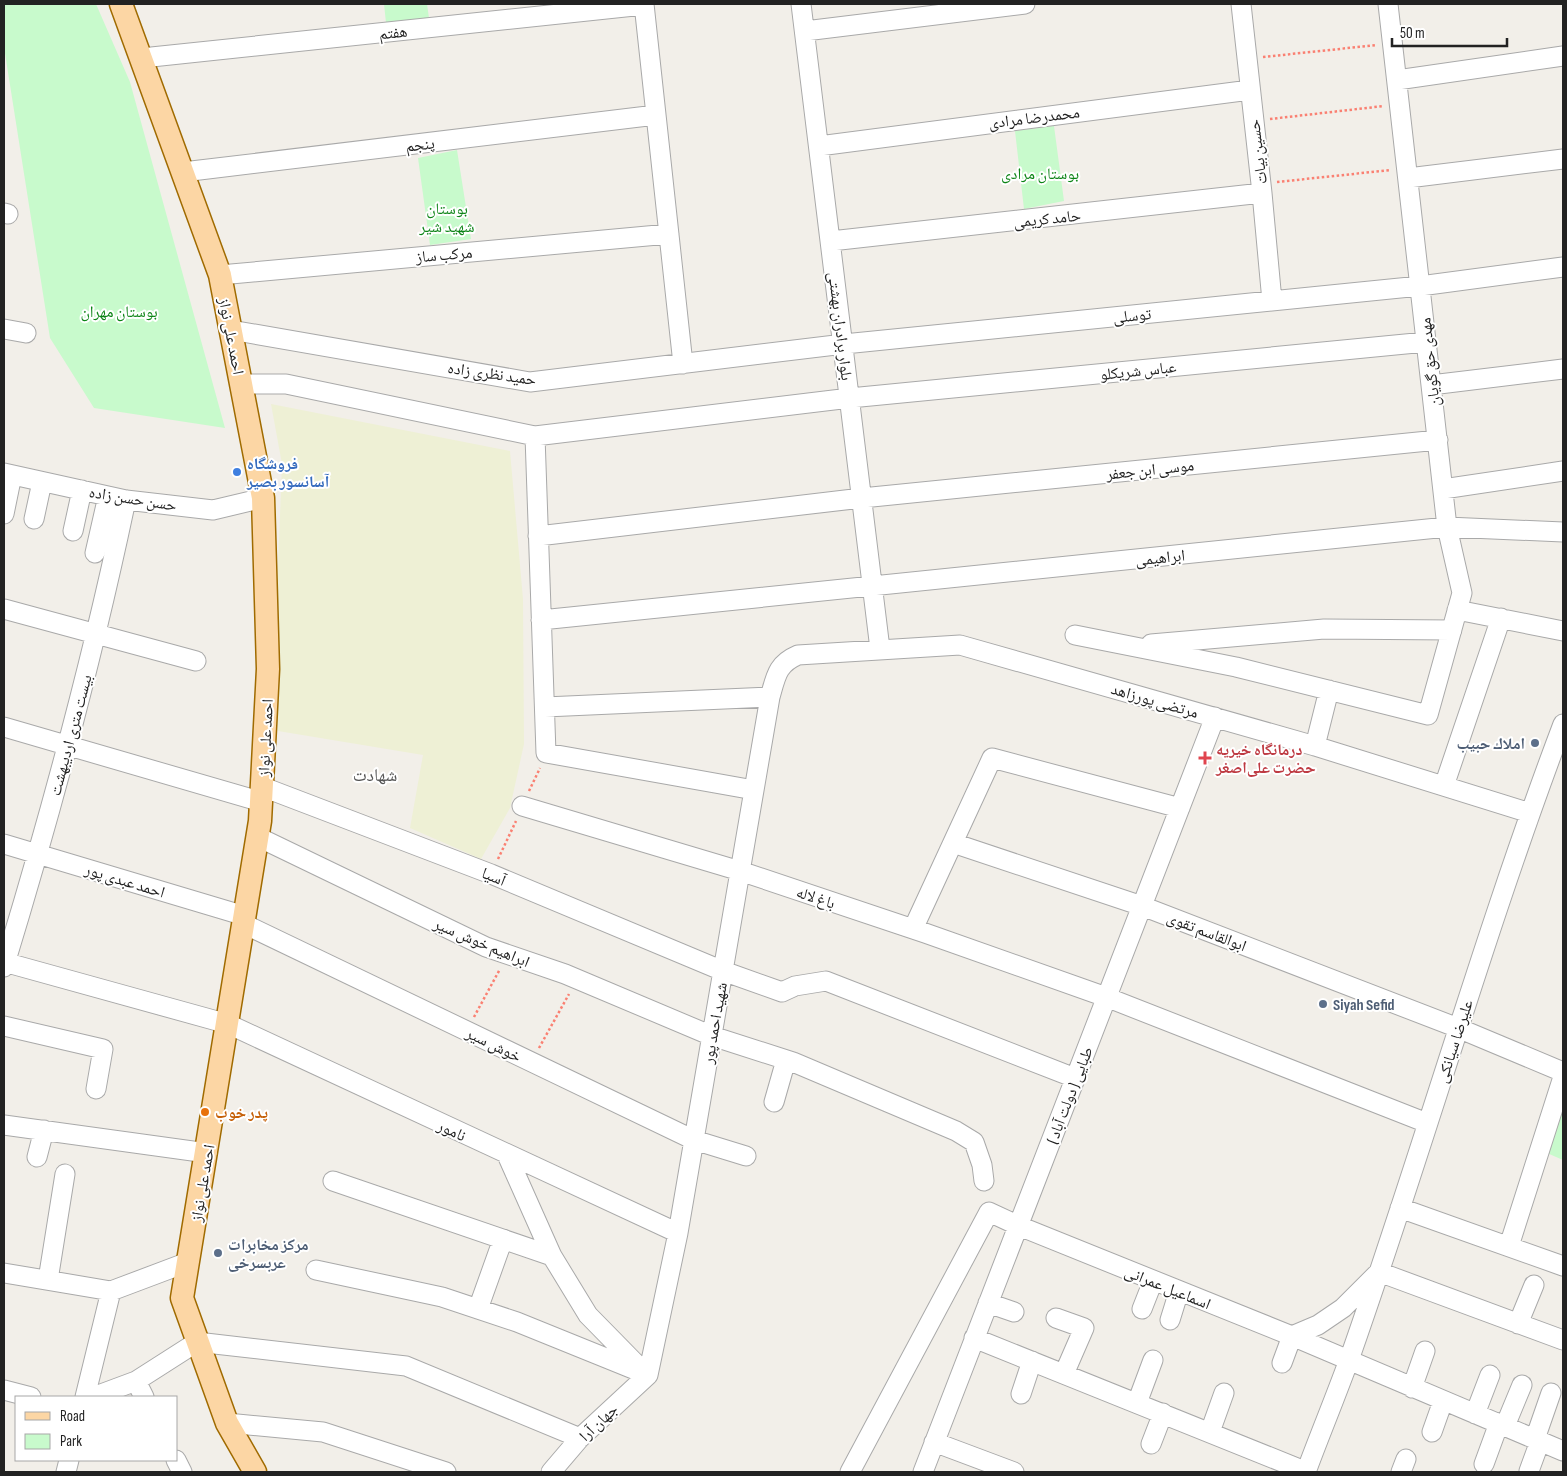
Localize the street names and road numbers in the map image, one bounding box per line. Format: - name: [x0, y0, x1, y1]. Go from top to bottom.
- street label: هفتم: [378, 23, 408, 44]
- street label: محمدرضا مرادی: [988, 103, 1081, 133]
- street label: حسین بیات: [1245, 118, 1272, 185]
- street label: پنجم: [405, 134, 436, 157]
- street label: حامد کریمی: [1012, 206, 1082, 232]
- street label: مرکب ساز: [414, 244, 473, 268]
- street label: بلوار برادران بهشتی: [823, 271, 856, 382]
- street label: احمد علی نواز: [214, 295, 247, 376]
- street label: توسلی: [1112, 305, 1153, 328]
- street label: مهدی حق گویان: [1416, 316, 1445, 407]
- street label: عباس شریکلو: [1099, 358, 1177, 385]
- street label: حمید نظری زاده: [446, 359, 537, 390]
- street label: موسی ابن جعفر: [1104, 456, 1195, 485]
- street label: حسن حسن زاده: [88, 483, 178, 516]
- street label: ابراهیمی: [1134, 546, 1186, 571]
- street label: بیست متری اردیبهشت: [46, 673, 97, 798]
- street label: مرتضی پورزاهد: [1109, 680, 1201, 723]
- street label: احمد علی نواز: [255, 699, 278, 779]
- street label: احمد عبدی پور: [81, 860, 167, 903]
- street label: آسیا: [479, 864, 509, 891]
- street label: باغ لاله: [794, 883, 837, 914]
- street label: ابوالقاسم تقوی: [1164, 909, 1249, 956]
- street label: ابراهیم خوش سیر: [430, 914, 532, 972]
- street label: شهید احمد پور: [699, 981, 732, 1066]
- street label: علیرضا سیانکی: [1433, 997, 1478, 1086]
- street label: خوش سیر: [462, 1023, 524, 1067]
- street label: طبایی ( دولت آباد ): [1043, 1044, 1098, 1147]
- street label: نامور: [433, 1116, 469, 1146]
- street label: احمد علی نواز: [187, 1143, 220, 1224]
- street label: اسماعیل عمرانی: [1122, 1263, 1213, 1314]
- street label: جهان آرا: [576, 1400, 622, 1446]

